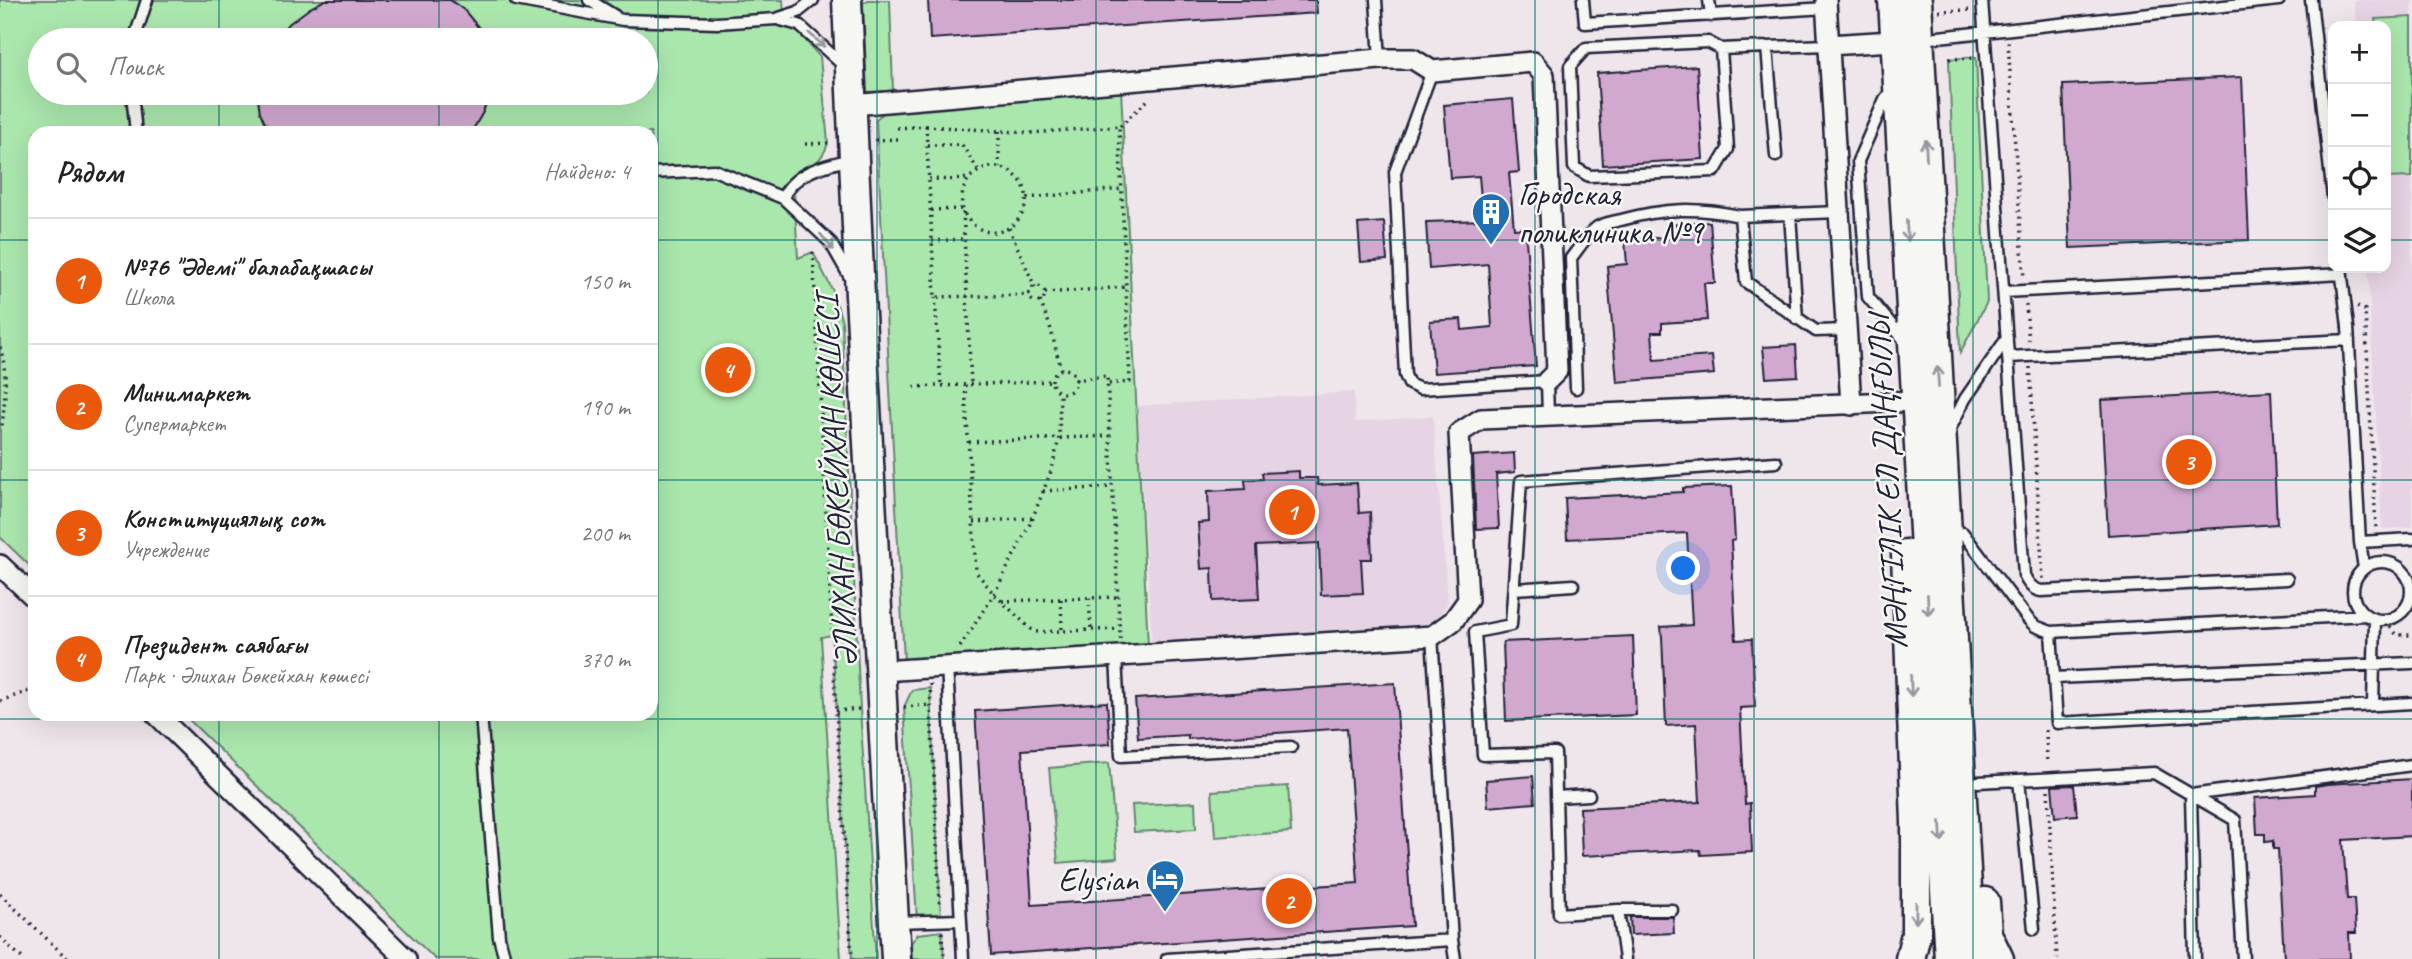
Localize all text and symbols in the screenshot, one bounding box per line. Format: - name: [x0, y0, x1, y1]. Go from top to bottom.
- map controls: [2328, 21, 2391, 273]
- button: +: [2328, 21, 2391, 84]
- search box: [28, 28, 658, 105]
- one-way arrow: [807, 32, 825, 48]
- icon: search: [52, 48, 90, 86]
- text: Поиск: [108, 50, 163, 83]
- button: −: [2328, 84, 2391, 147]
- one-way arrow: [1920, 139, 1933, 162]
- button: locate: [2328, 147, 2391, 210]
- text: Рядом: [56, 153, 123, 191]
- text: Найдено: 4: [544, 157, 630, 186]
- place label: Городская поликлиника №9: [1518, 173, 1706, 253]
- building icon: Городская поликлиника №9: [1470, 191, 1512, 246]
- button: layers: [2328, 210, 2391, 273]
- one-way arrow: [1900, 219, 1913, 242]
- one-way arrow: [820, 233, 835, 251]
- text: №76 "Әдемі" балабақшасы: [123, 250, 371, 283]
- text: 1: [74, 267, 84, 296]
- text: 150 m: [581, 267, 630, 296]
- text: Школа: [123, 283, 174, 312]
- street label: ӘЛИХАН БӨКЕЙХАН КӨШЕСІ: [805, 287, 867, 668]
- street label: МӘҢГІЛІК ЕЛ ДАҢҒЫЛЫ: [1857, 309, 1917, 650]
- pin: 4: [705, 344, 751, 396]
- one-way arrow: [1932, 366, 1945, 389]
- text: Минимаркет: [123, 376, 250, 409]
- text: 2: [74, 393, 84, 422]
- text: 190 m: [581, 393, 630, 422]
- text: Супермаркет: [123, 409, 226, 438]
- pin: 3: [2166, 436, 2212, 488]
- pin: 1: [1269, 486, 1315, 538]
- text: Конституциялық сот: [123, 502, 325, 535]
- text: 3: [74, 519, 84, 548]
- text: 200 m: [581, 519, 630, 548]
- text: Учреждение: [123, 535, 208, 564]
- your location: [1666, 551, 1700, 585]
- one-way arrow: [1922, 593, 1935, 616]
- text: Президент саябағы: [123, 628, 307, 661]
- text: 4: [74, 645, 84, 674]
- text: 370 m: [581, 645, 630, 674]
- text: Парк · Әлихан Бөкейхан көшесі: [123, 661, 368, 690]
- one-way arrow: [1904, 674, 1918, 697]
- one-way arrow: [1935, 820, 1948, 843]
- hotel icon: Elysian: [1144, 858, 1186, 913]
- place label: Elysian: [1058, 859, 1139, 901]
- pin: 2: [1266, 875, 1312, 927]
- one-way arrow: [1909, 901, 1923, 924]

